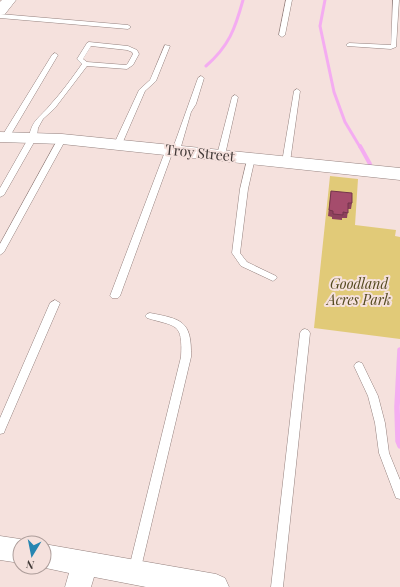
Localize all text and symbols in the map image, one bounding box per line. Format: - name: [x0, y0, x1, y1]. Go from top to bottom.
- street label: Troy Street: [164, 139, 237, 166]
- park label: Goodland Acres Park: [325, 274, 391, 309]
- north arrow: [12, 535, 52, 575]
- text: N: [25, 557, 35, 573]

